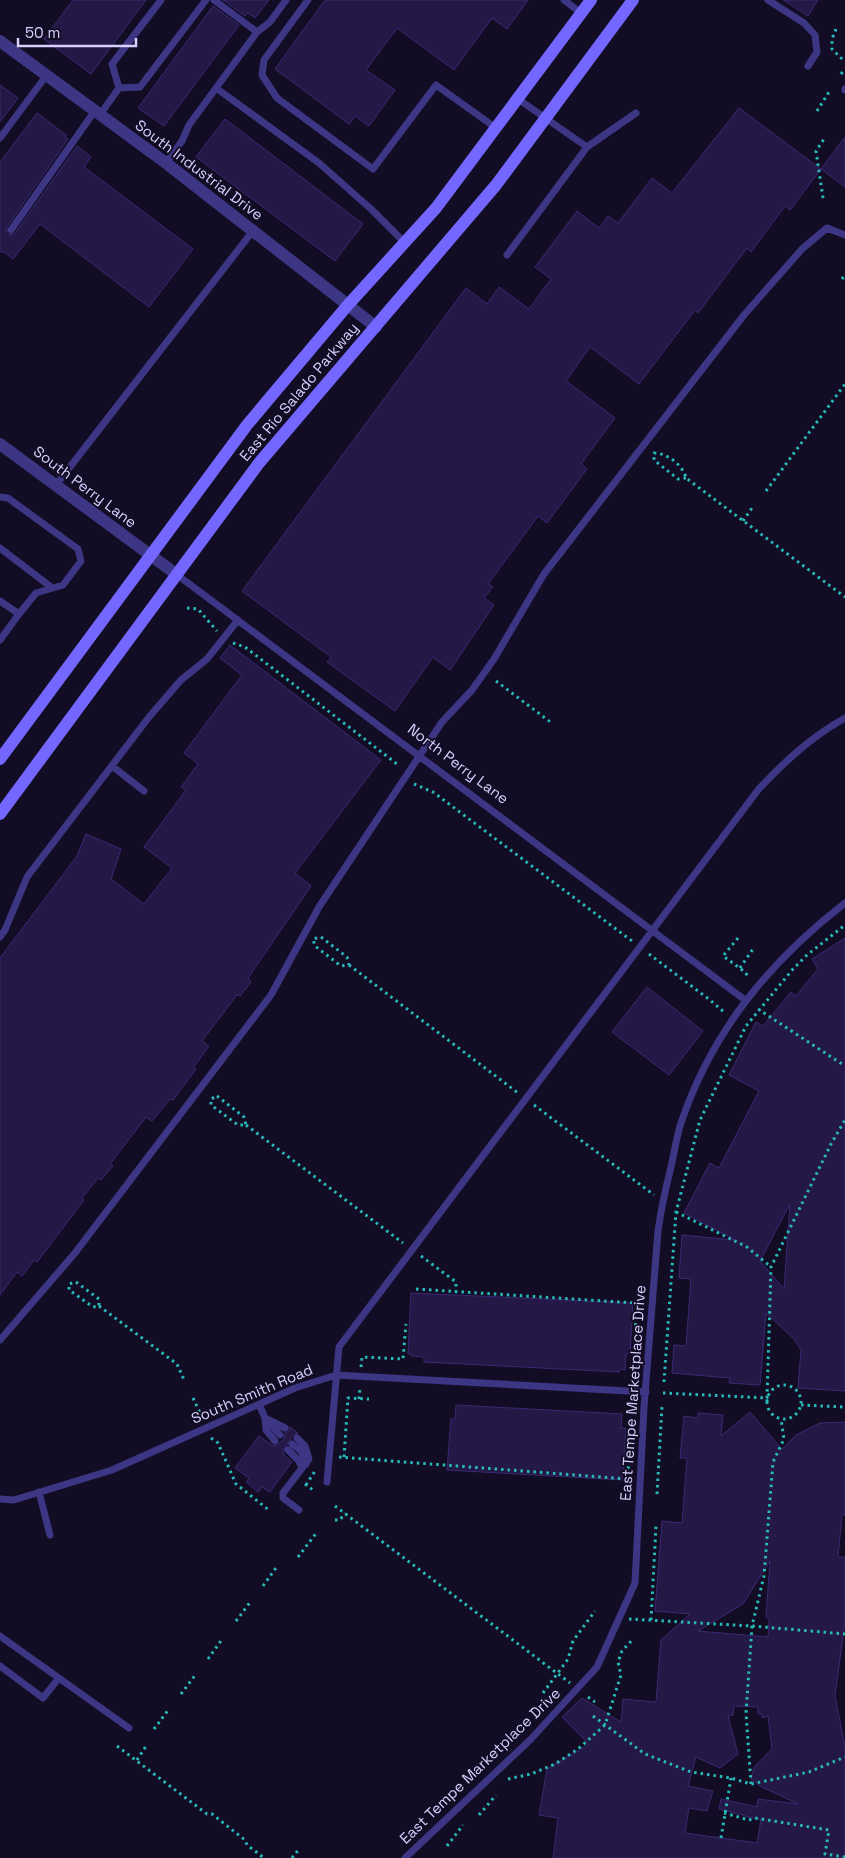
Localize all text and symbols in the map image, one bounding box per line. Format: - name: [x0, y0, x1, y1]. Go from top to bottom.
- scale bar: [18, 15, 135, 47]
- text: 50 m: [25, 23, 60, 42]
- street label: South Industrial Drive: [132, 115, 267, 224]
- street label: East Rio Salado Parkway: [235, 318, 362, 465]
- street label: South Perry Lane: [30, 442, 141, 532]
- street label: North Perry Lane: [404, 719, 513, 808]
- street label: East Tempe Marketplace Drive: [615, 1284, 650, 1502]
- street label: South Smith Road: [188, 1359, 315, 1428]
- street label: East Tempe Marketplace Drive: [395, 1684, 564, 1848]

